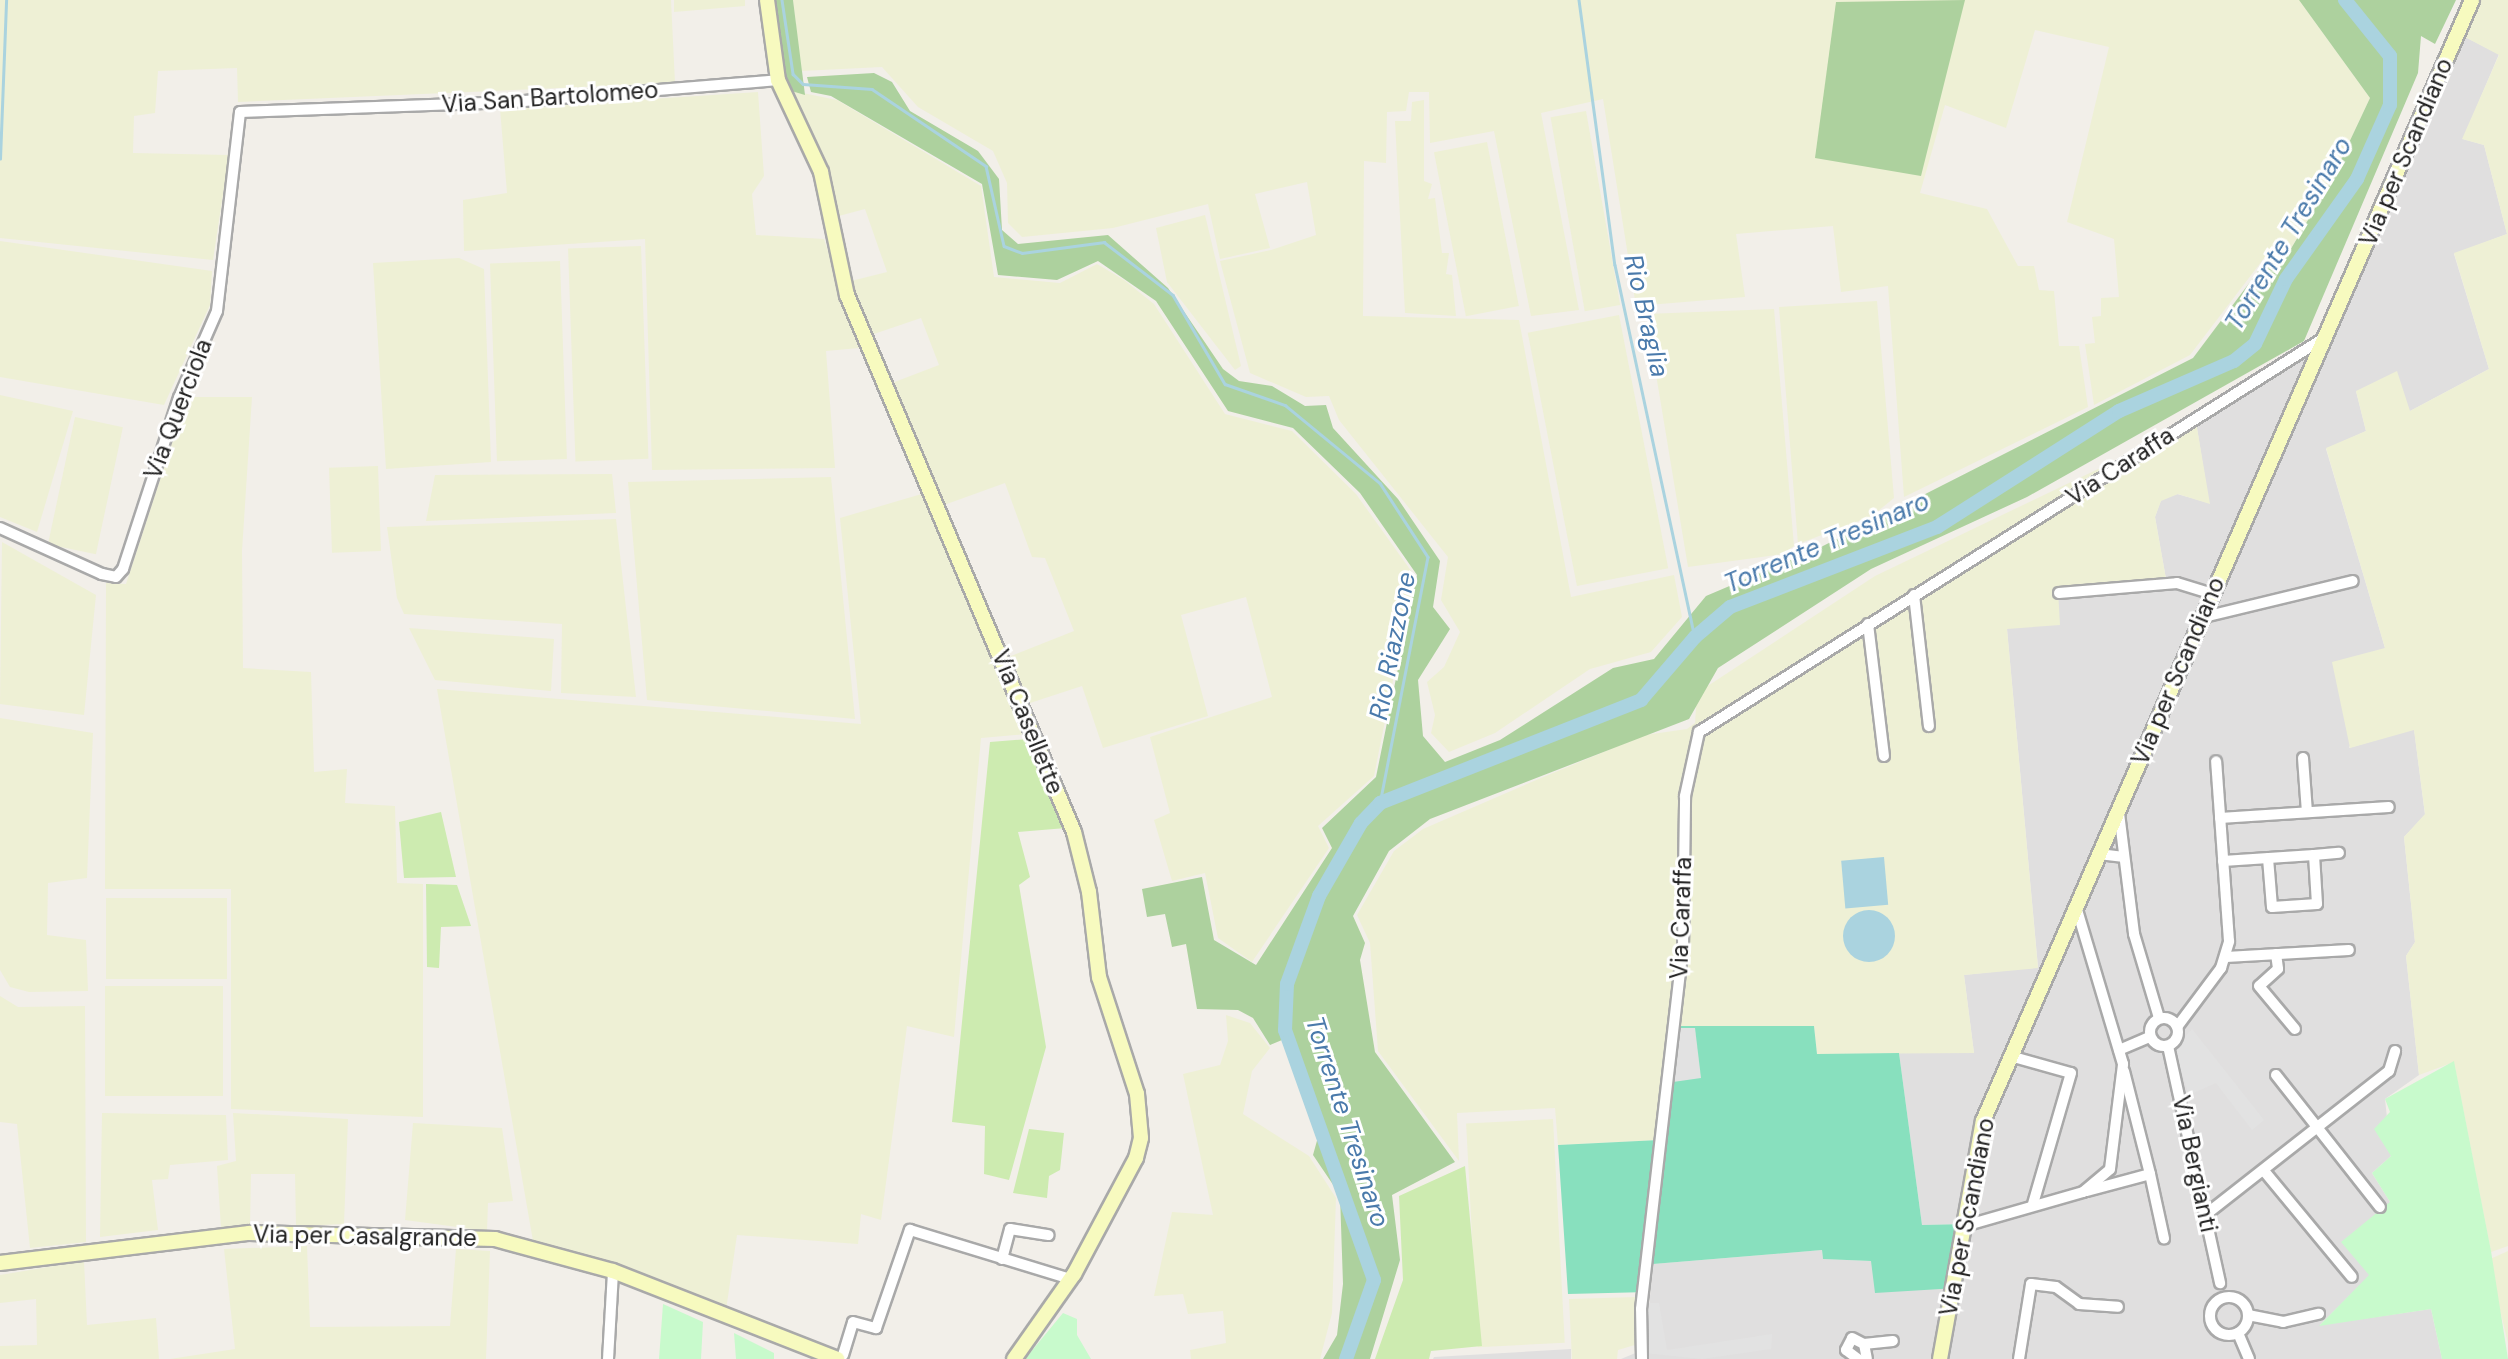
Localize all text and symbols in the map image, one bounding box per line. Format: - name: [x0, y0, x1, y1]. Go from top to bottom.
- street label: Via per Scandiano: [2353, 54, 2459, 250]
- street label: Via San Bartolomeo: [441, 75, 659, 119]
- water label: Torrente Tresinaro: [2219, 132, 2359, 336]
- water label: Rio Braglia: [1617, 252, 1675, 380]
- street label: Via Querciola: [138, 335, 218, 483]
- street label: Via Caraffa: [2061, 421, 2179, 511]
- water label: Torrente Tresinaro: [1720, 486, 1934, 600]
- water label: Rio Riazzone: [1363, 569, 1423, 723]
- street label: Via per Scandiano: [2125, 573, 2231, 769]
- street label: Via Casellette: [986, 646, 1070, 798]
- street label: Via Caraffa: [1664, 856, 1698, 980]
- water label: Torrente Tresinaro: [1298, 1013, 1396, 1231]
- street label: Via Bergianti: [2166, 1093, 2224, 1235]
- street label: Via per Scandiano: [1934, 1115, 2000, 1319]
- street label: Via per Casalgrande: [253, 1220, 477, 1252]

